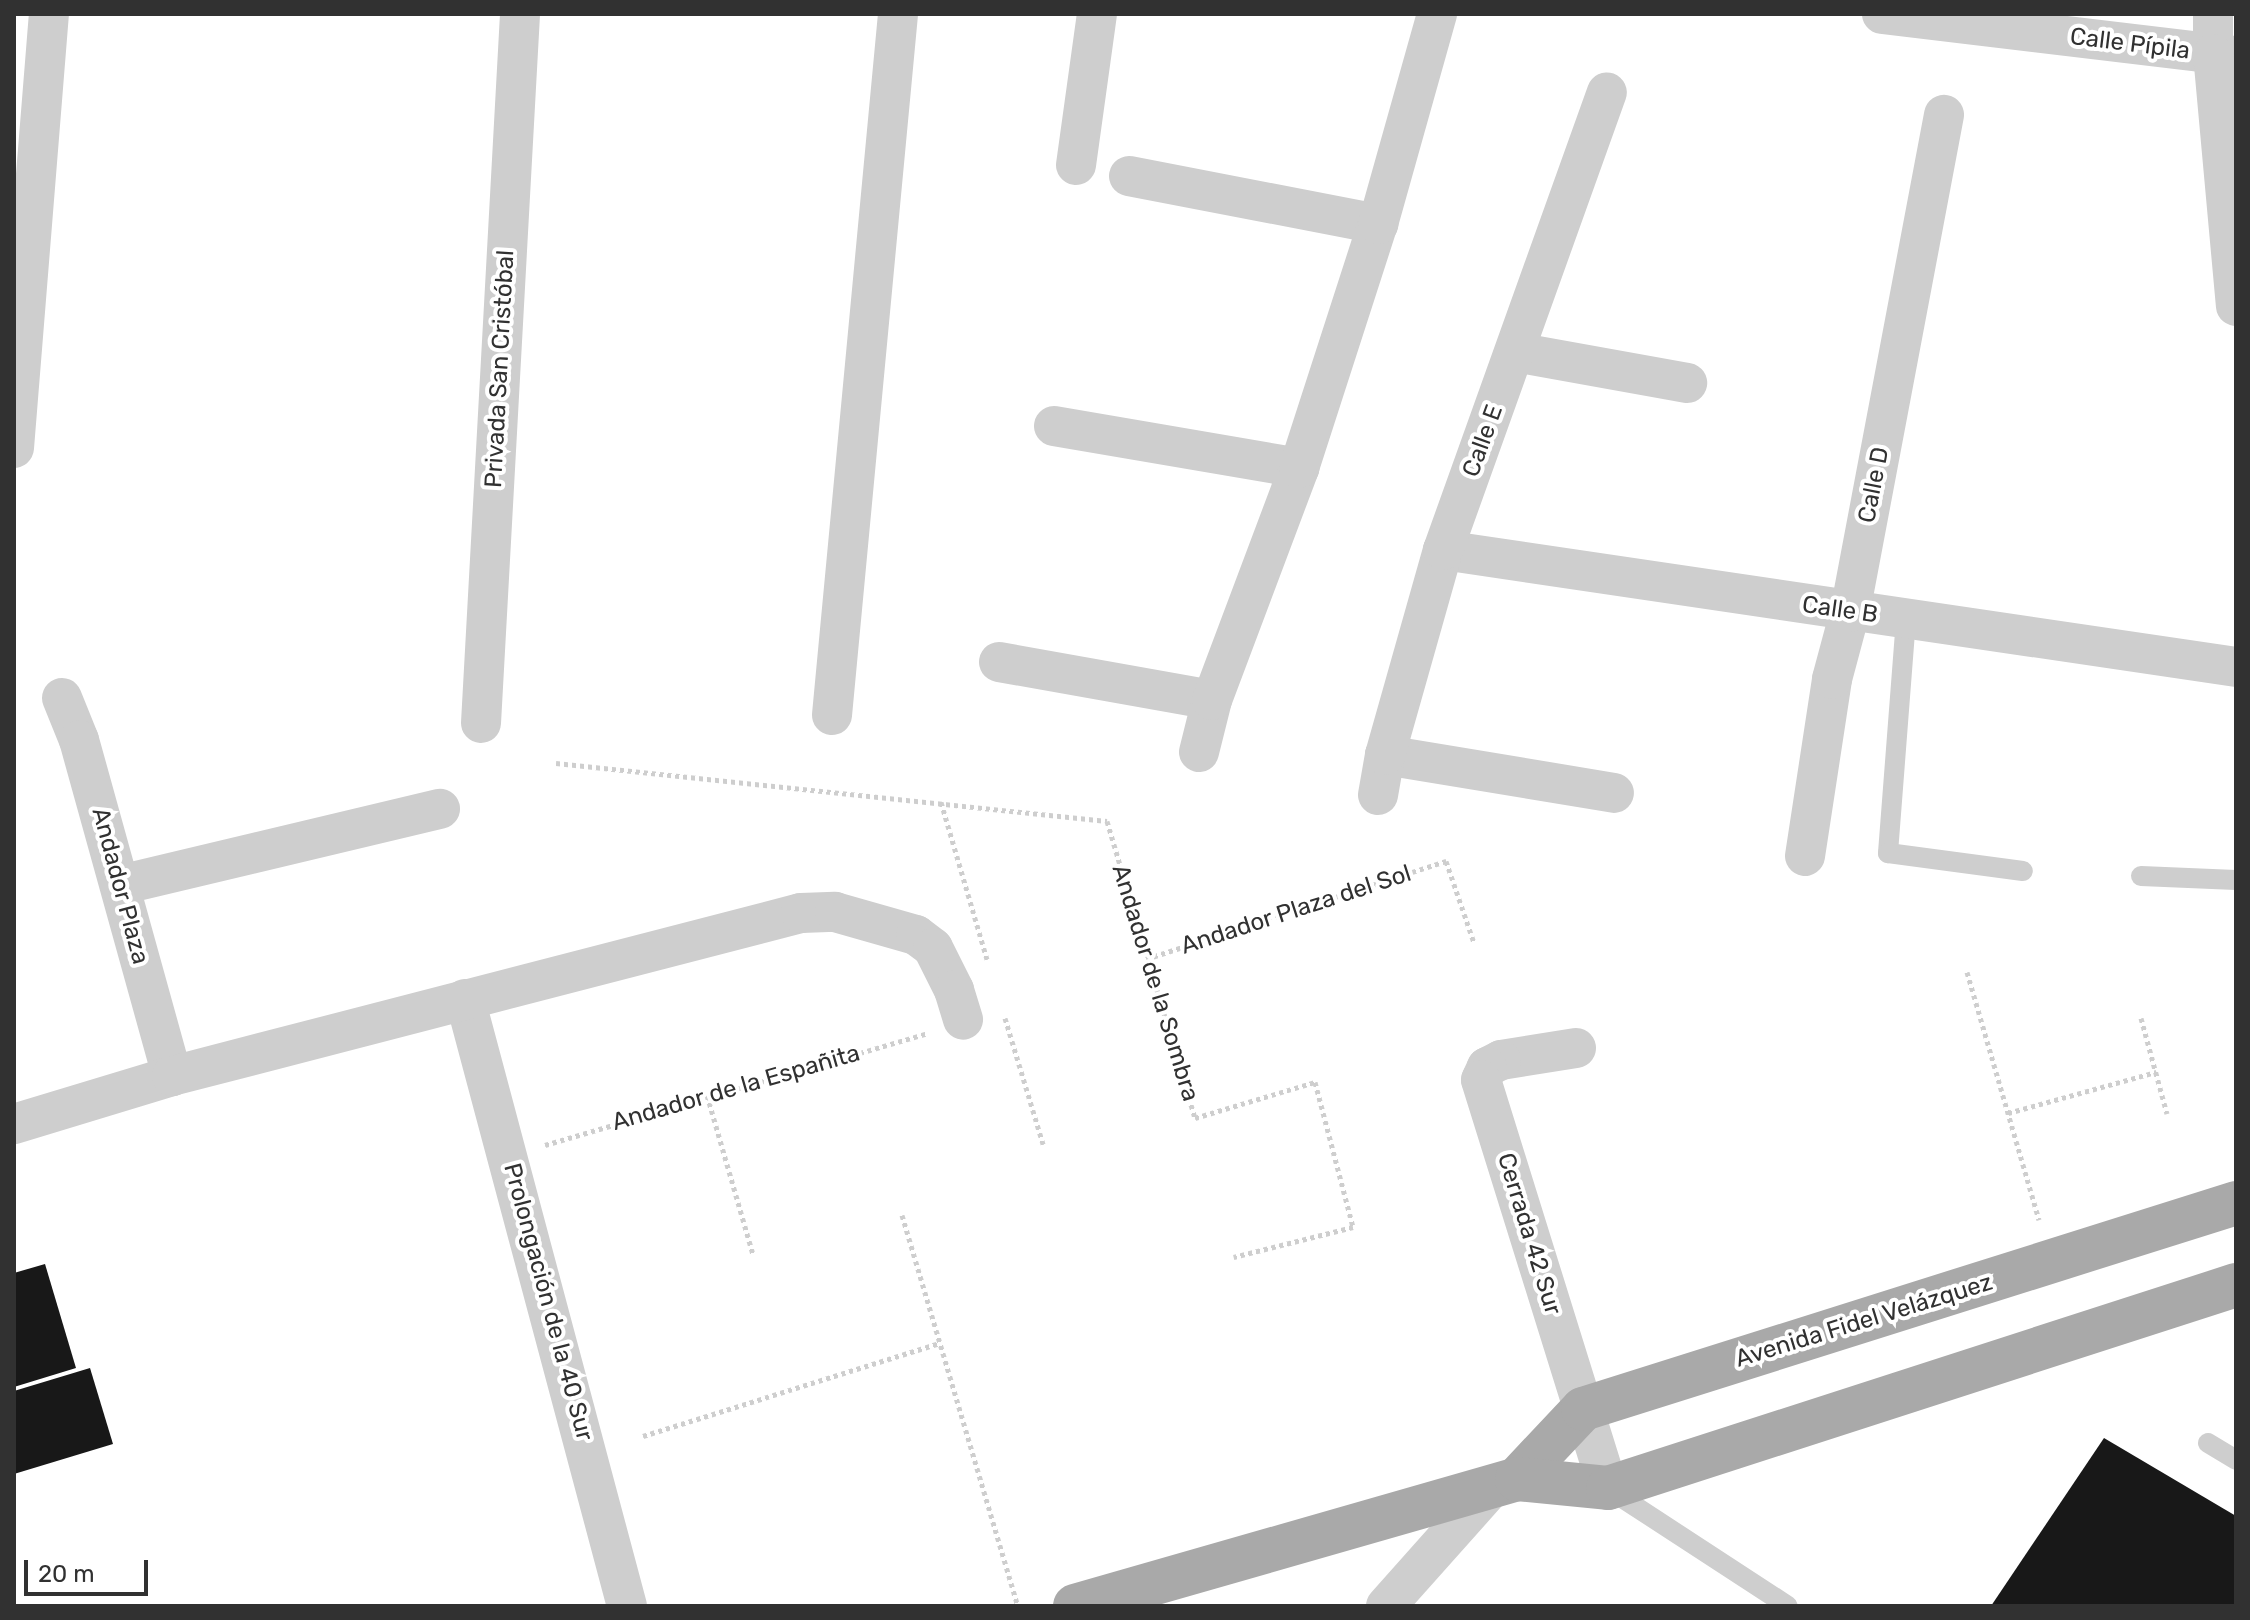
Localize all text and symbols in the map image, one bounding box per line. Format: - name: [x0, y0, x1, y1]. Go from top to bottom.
- street label: Calle Pípila: [2068, 22, 2192, 66]
- street label: Privada San Cristóbal: [479, 249, 521, 489]
- street label: Calle E: [1457, 401, 1509, 481]
- street label: Calle D: [1853, 445, 1895, 525]
- street label: Calle B: [1800, 590, 1880, 630]
- street label: Andador Plaza: [85, 804, 155, 968]
- street label: Andador Plaza del Sol: [1177, 859, 1415, 961]
- street label: Andador de la Sombra: [1105, 861, 1205, 1105]
- street label: Andador de la Españita: [608, 1039, 864, 1137]
- street label: Cerrada 42 Sur: [1491, 1150, 1567, 1318]
- street label: Prolongación de la 40 Sur: [497, 1160, 599, 1444]
- street label: Avenida Fidel Velázquez: [1732, 1268, 1996, 1374]
- scale bar: [28, 1544, 152, 1594]
- text: 20 m: [38, 1560, 95, 1588]

